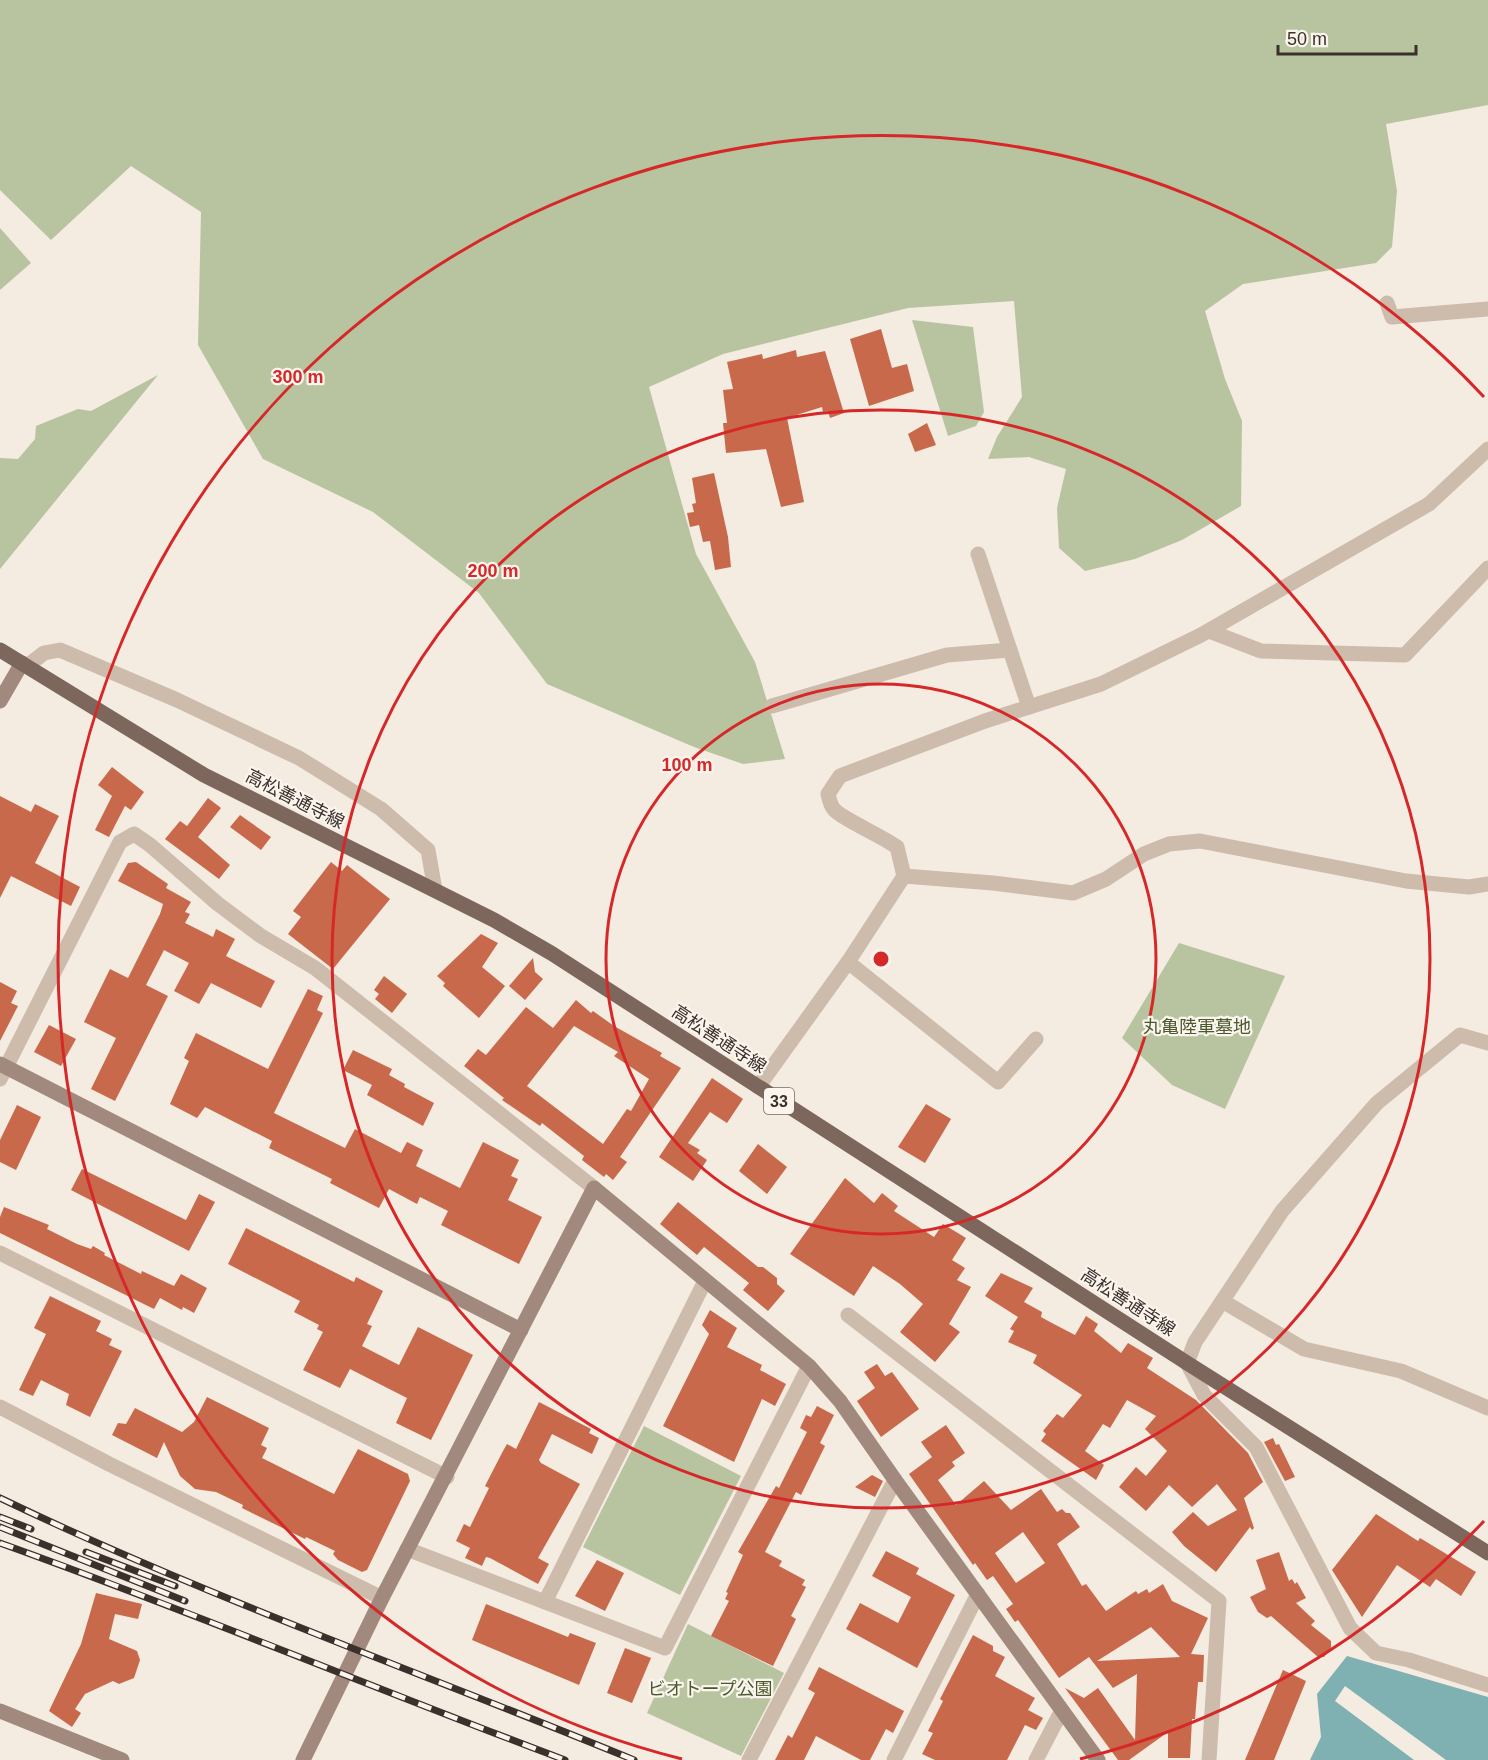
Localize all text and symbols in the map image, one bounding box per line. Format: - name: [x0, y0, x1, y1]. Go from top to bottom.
- scale bar: [1278, 18, 1416, 56]
- text: 50 m: [1287, 29, 1327, 49]
- text: 300 m: [272, 367, 324, 387]
- text: 200 m: [467, 561, 519, 581]
- text: 100 m: [661, 755, 713, 775]
- street label: 高松善通寺線: [242, 766, 348, 832]
- centre of rings: [871, 949, 891, 969]
- street label: 高松善通寺線: [668, 1001, 770, 1077]
- park label: 丸亀陸軍墓地: [1143, 1017, 1251, 1037]
- road number: 33: [764, 1088, 794, 1114]
- street label: 高松善通寺線: [1077, 1264, 1179, 1340]
- park label: ビオトープ公園: [648, 1679, 772, 1699]

